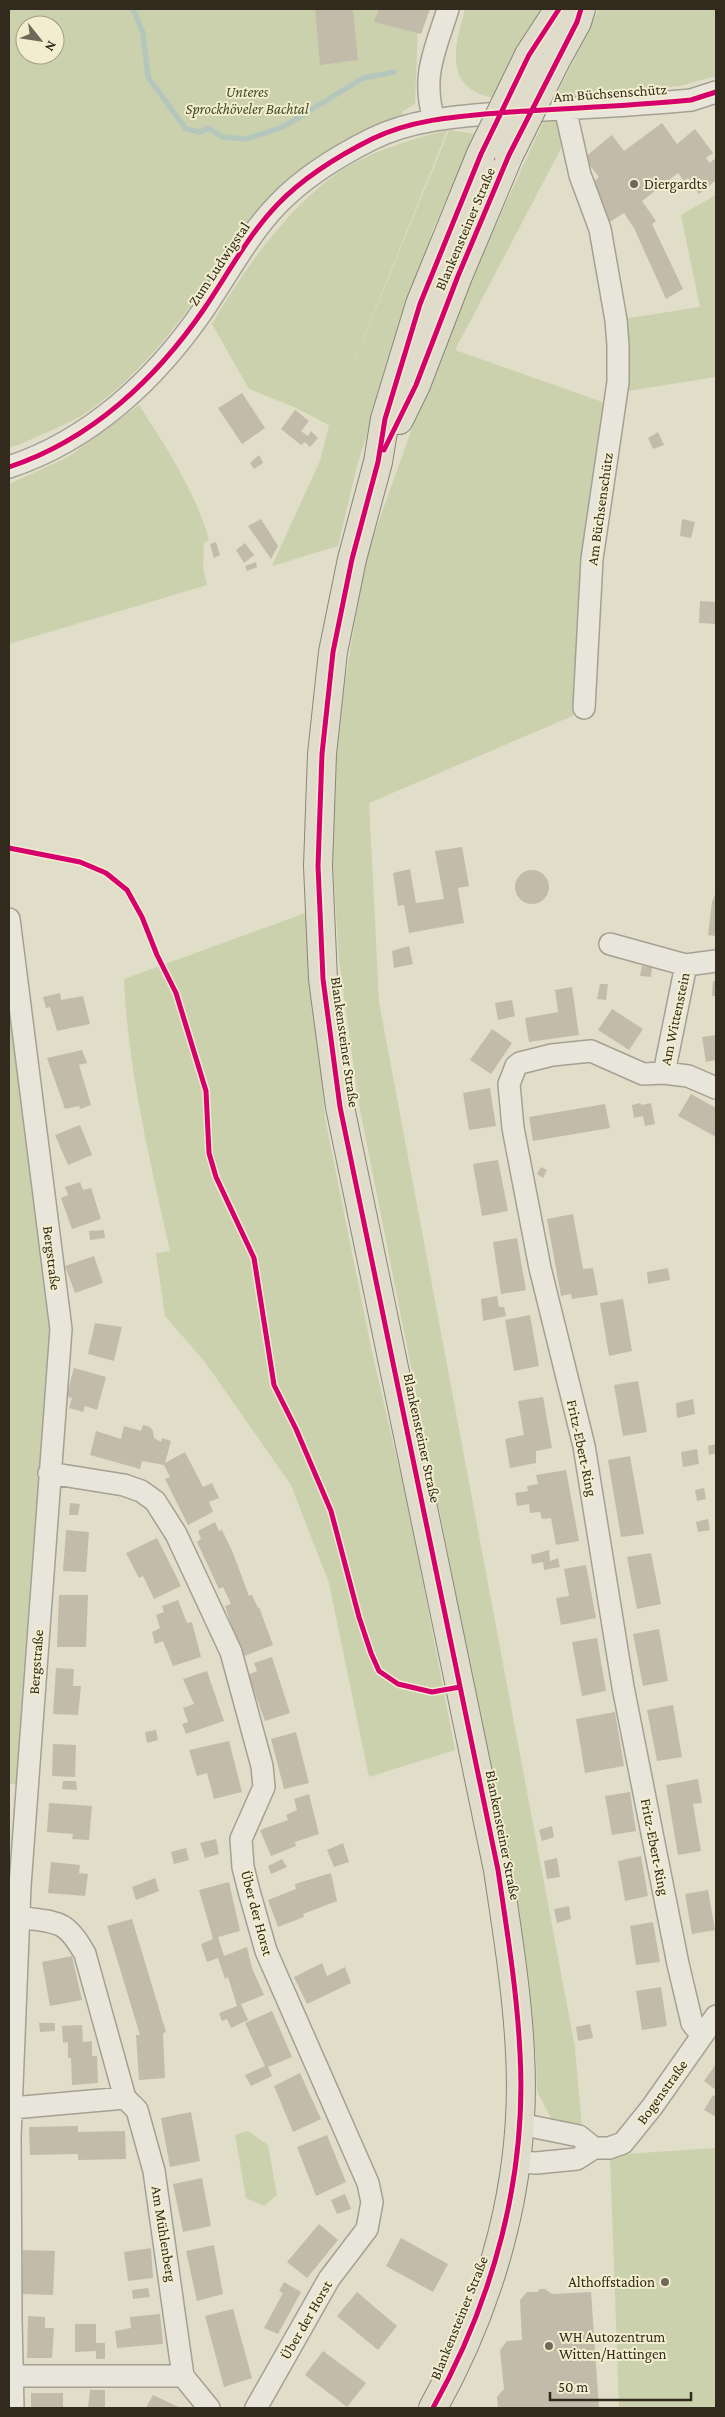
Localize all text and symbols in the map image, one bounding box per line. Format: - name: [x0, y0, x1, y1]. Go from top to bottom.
- north arrow: [15, 15, 65, 65]
- text: N: [42, 38, 61, 55]
- street label: Am Büchsenschütz: [553, 81, 667, 105]
- park label: Unteres Sprockhöveler Bachtal: [185, 84, 309, 118]
- street label: Blankensteiner Straße: [432, 165, 498, 293]
- place label: Diergardts: [644, 176, 707, 193]
- marker: Diergardts: [628, 178, 640, 190]
- street label: Zum Ludwigstal: [185, 219, 254, 309]
- street label: Am Büchsenschütz: [584, 452, 616, 566]
- street label: Am Wittenstein: [657, 971, 693, 1067]
- street label: Blankensteiner Straße: [328, 976, 362, 1109]
- street label: Bergstraße: [39, 1225, 64, 1292]
- street label: Blankensteiner Straße: [400, 1372, 444, 1505]
- street label: Fritz-Ebert-Ring: [563, 1398, 600, 1498]
- street label: Bergstraße: [26, 1629, 47, 1695]
- street label: Blankensteiner Straße: [483, 1769, 524, 1902]
- street label: Fritz-Ebert-Ring: [637, 1797, 672, 1897]
- street label: Über der Horst: [238, 1868, 276, 1959]
- street label: Bogenstraße: [633, 2057, 692, 2128]
- street label: Am Mühlenberg: [148, 2185, 179, 2283]
- street label: Blankensteiner Straße: [427, 2254, 491, 2382]
- place label: Althoffstadion: [568, 2274, 655, 2290]
- marker: Althoffstadion: [659, 2276, 671, 2288]
- street label: Über der Horst: [277, 2277, 335, 2362]
- place label: WH Autozentrum Witten/Hattingen: [559, 2329, 667, 2363]
- marker: WH Autozentrum Witten/Hattingen: [543, 2340, 555, 2352]
- scale bar: [550, 2370, 691, 2402]
- text: 50 m: [558, 2379, 588, 2395]

